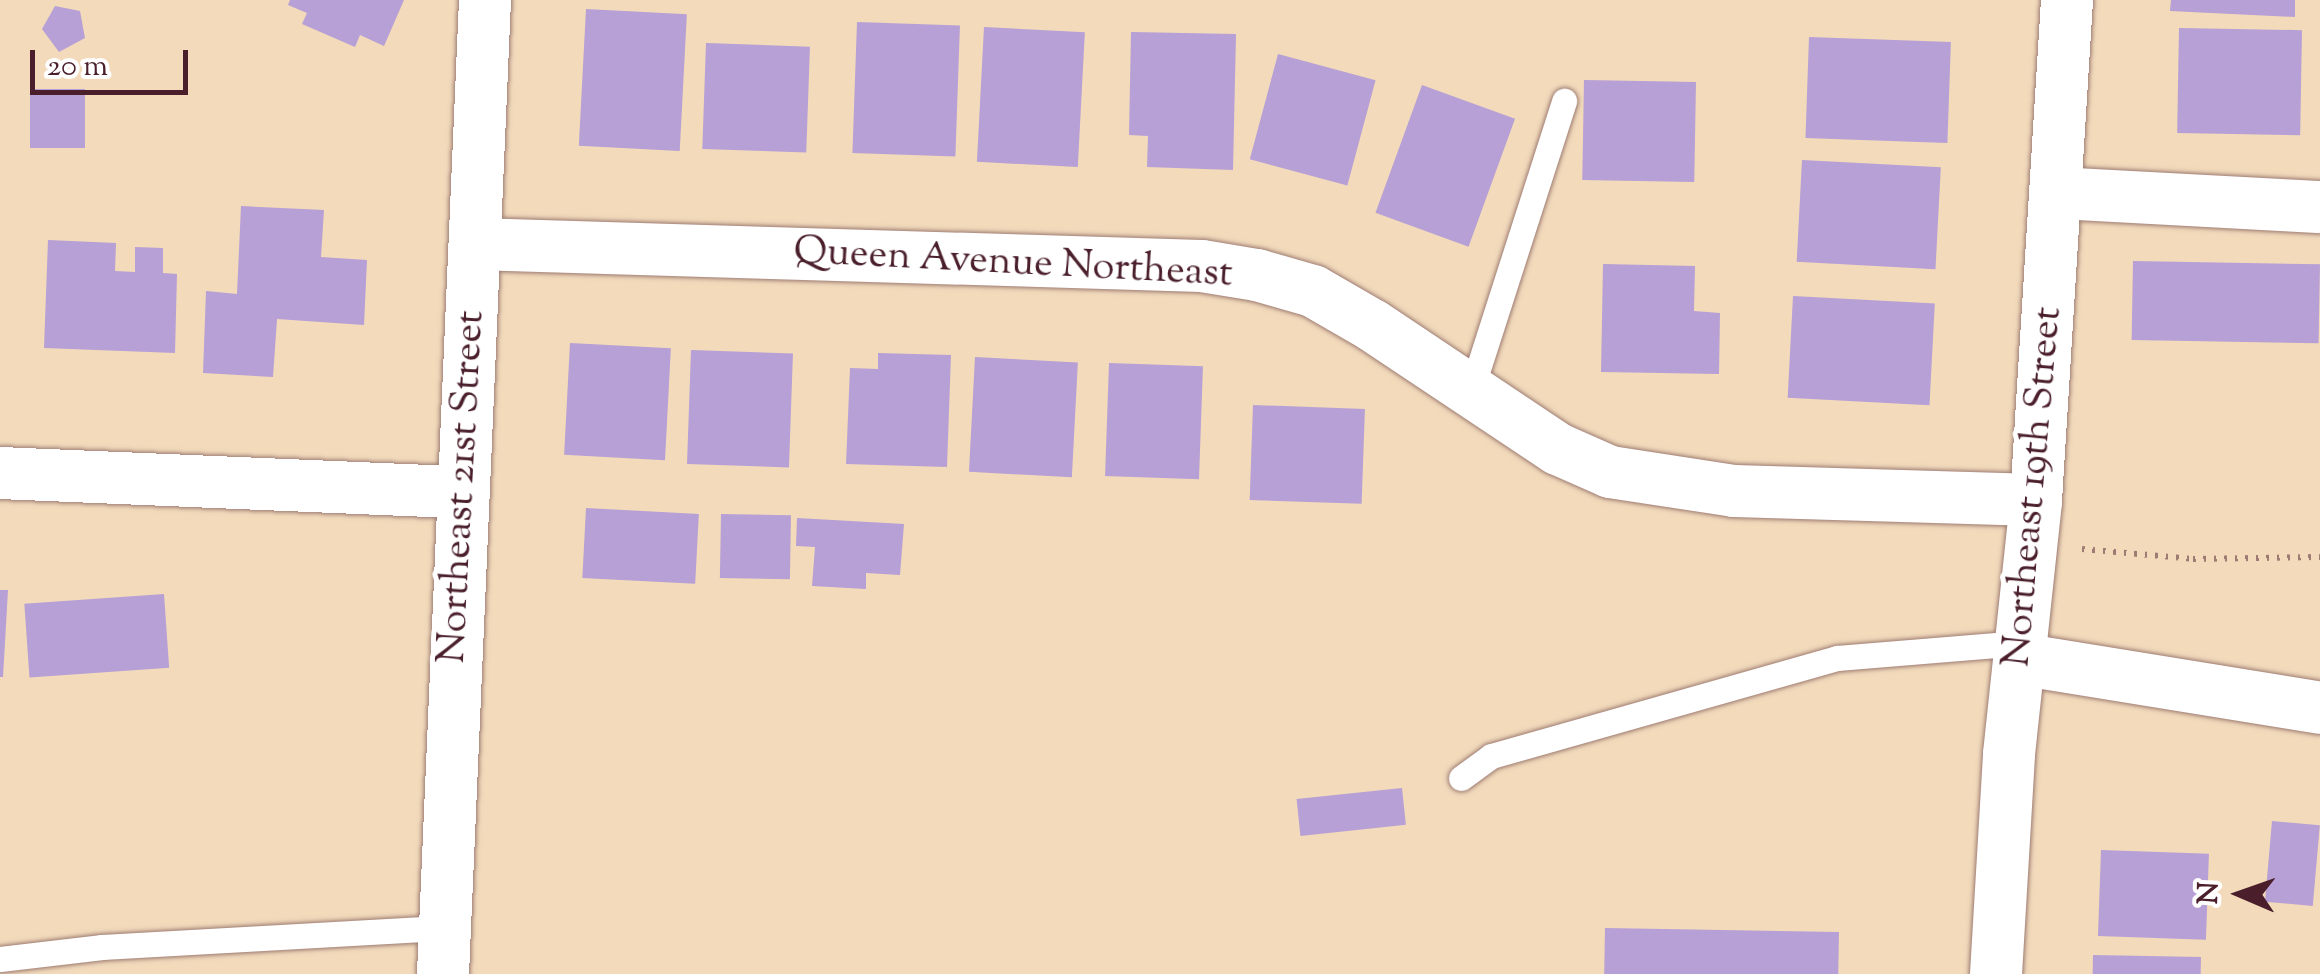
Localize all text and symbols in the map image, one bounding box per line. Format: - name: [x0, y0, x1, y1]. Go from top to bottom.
- scale bar: [35, 30, 192, 92]
- text: 20 m: [47, 46, 108, 89]
- street label: Queen Avenue Northeast: [792, 229, 1234, 299]
- street label: Northeast 19th Street: [1994, 305, 2074, 669]
- street label: Northeast 21st Street: [430, 309, 496, 665]
- north arrow: [2190, 844, 2290, 944]
- text: N: [2190, 881, 2230, 905]

